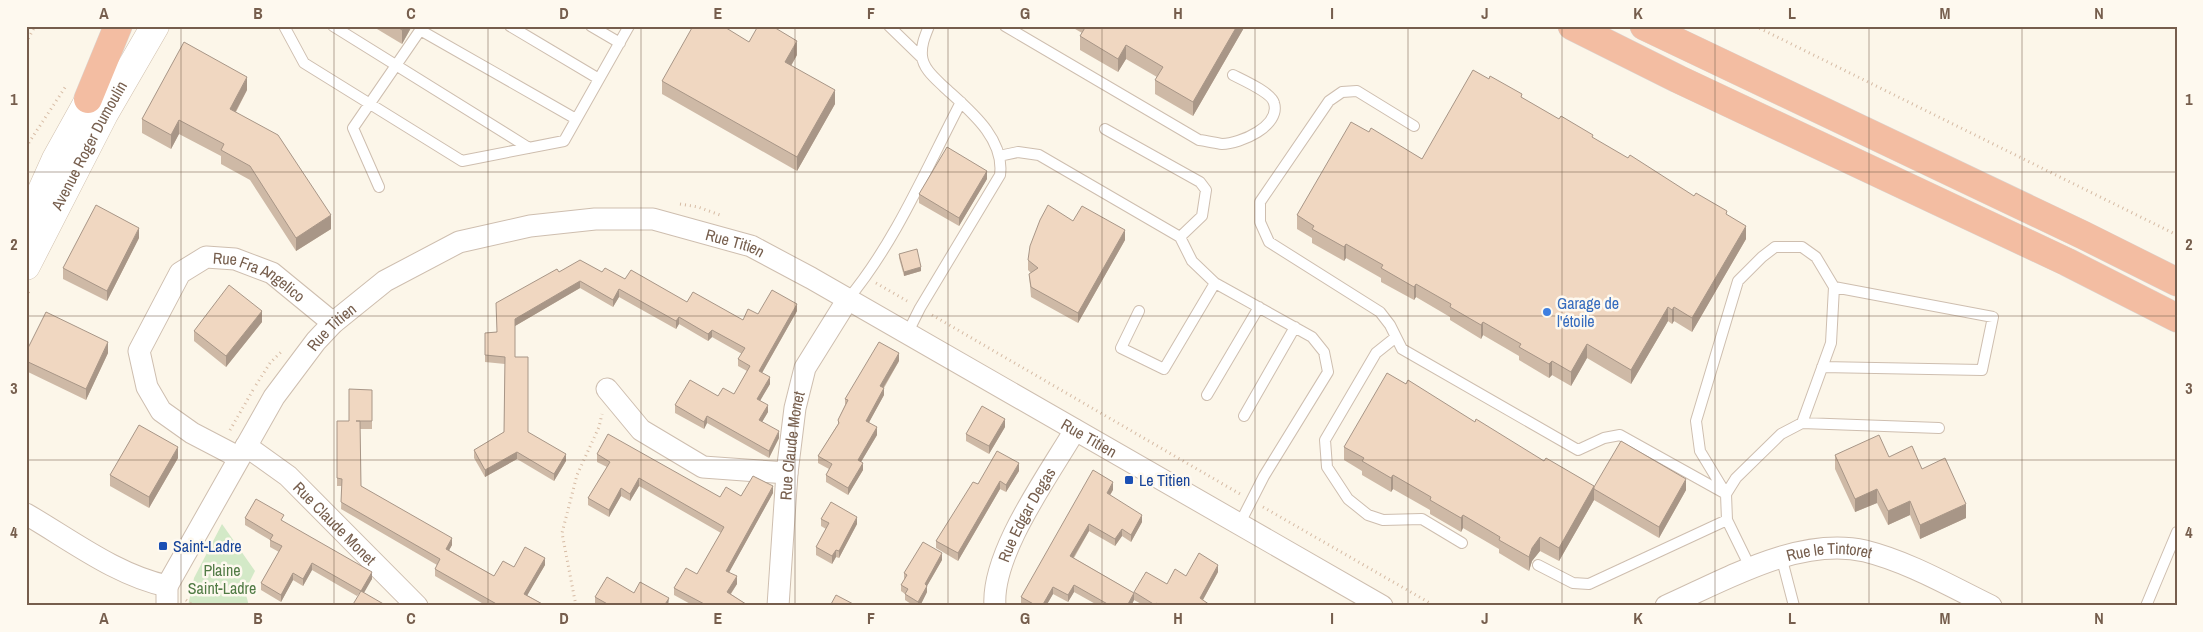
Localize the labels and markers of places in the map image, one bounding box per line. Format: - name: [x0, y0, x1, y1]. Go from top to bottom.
- place label: Garage de l'étoile: [1557, 292, 1619, 332]
- marker: Garage de l'étoile: [1541, 306, 1553, 318]
- place label: Le Titien: [1139, 469, 1190, 491]
- marker: Le Titien: [1123, 474, 1135, 486]
- place label: Saint-Ladre: [173, 535, 242, 557]
- marker: Saint-Ladre: [157, 540, 169, 552]

